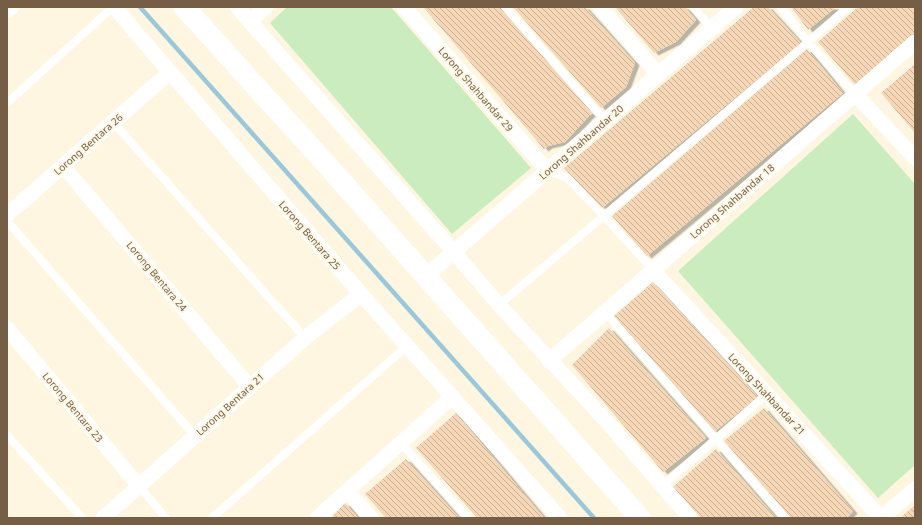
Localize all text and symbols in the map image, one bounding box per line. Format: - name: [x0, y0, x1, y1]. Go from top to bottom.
- street label: Lorong Shahbandar 29: [435, 44, 517, 134]
- street label: Lorong Shahbandar 20: [536, 101, 626, 183]
- street label: Lorong Bentara 26: [50, 110, 126, 178]
- street label: Lorong Shahbandar 18: [687, 160, 777, 242]
- street label: Lorong Bentara 25: [276, 197, 344, 273]
- street label: Lorong Bentara 24: [124, 238, 191, 314]
- street label: Lorong Shahbandar 21: [725, 350, 809, 438]
- street label: Lorong Bentara 23: [40, 369, 107, 445]
- street label: Lorong Bentara 21: [193, 370, 267, 438]

